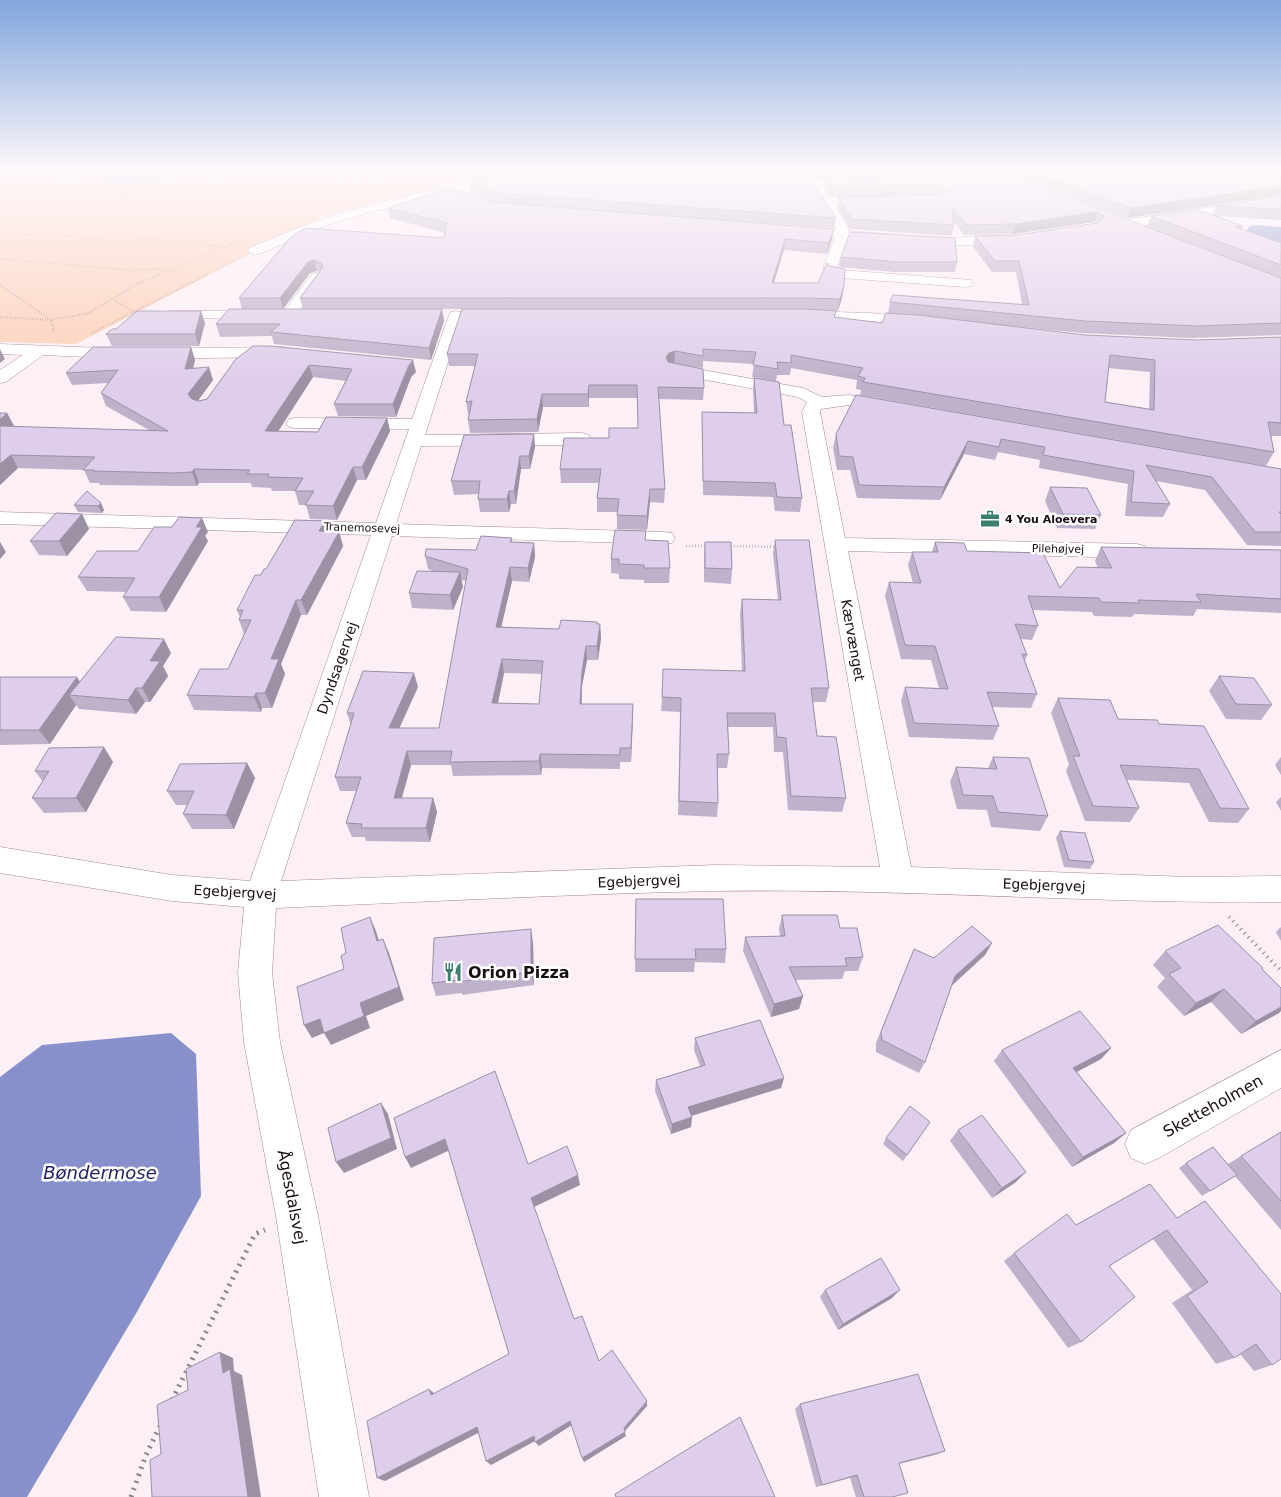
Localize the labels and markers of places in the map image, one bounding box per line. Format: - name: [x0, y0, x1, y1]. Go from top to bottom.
- office icon: 4 You Aloevera: [979, 508, 1001, 530]
- place label: 4 You Aloevera: [1005, 513, 1097, 526]
- restaurant icon: Orion Pizza: [442, 961, 464, 983]
- place label: Orion Pizza: [468, 963, 570, 982]

